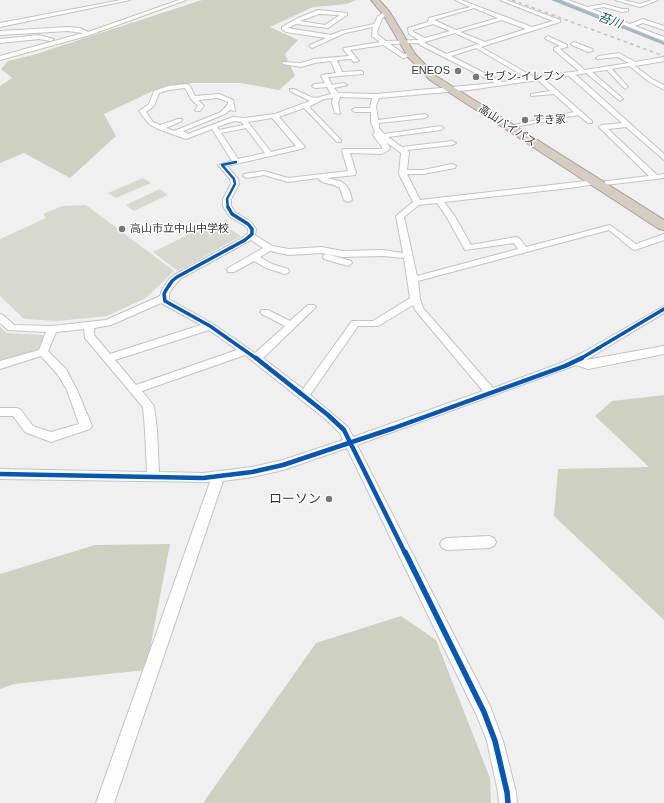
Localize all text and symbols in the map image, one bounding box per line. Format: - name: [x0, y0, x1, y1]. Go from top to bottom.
- water label: 苔川: [596, 10, 624, 32]
- place label: ENEOS: [411, 64, 450, 78]
- marker: ENEOS: [453, 66, 463, 76]
- place label: セブン-イレブン: [484, 70, 565, 84]
- marker: セブン-イレブン: [471, 72, 481, 82]
- street label: 高山バイパス: [476, 102, 538, 150]
- place label: すき家: [533, 113, 566, 127]
- marker: すき家: [520, 115, 530, 125]
- place label: 高山市立中山中学校: [130, 222, 229, 236]
- marker: 高山市立中山中学校: [117, 224, 127, 234]
- place label: ローソン: [269, 491, 321, 507]
- marker: ローソン: [324, 494, 334, 504]

